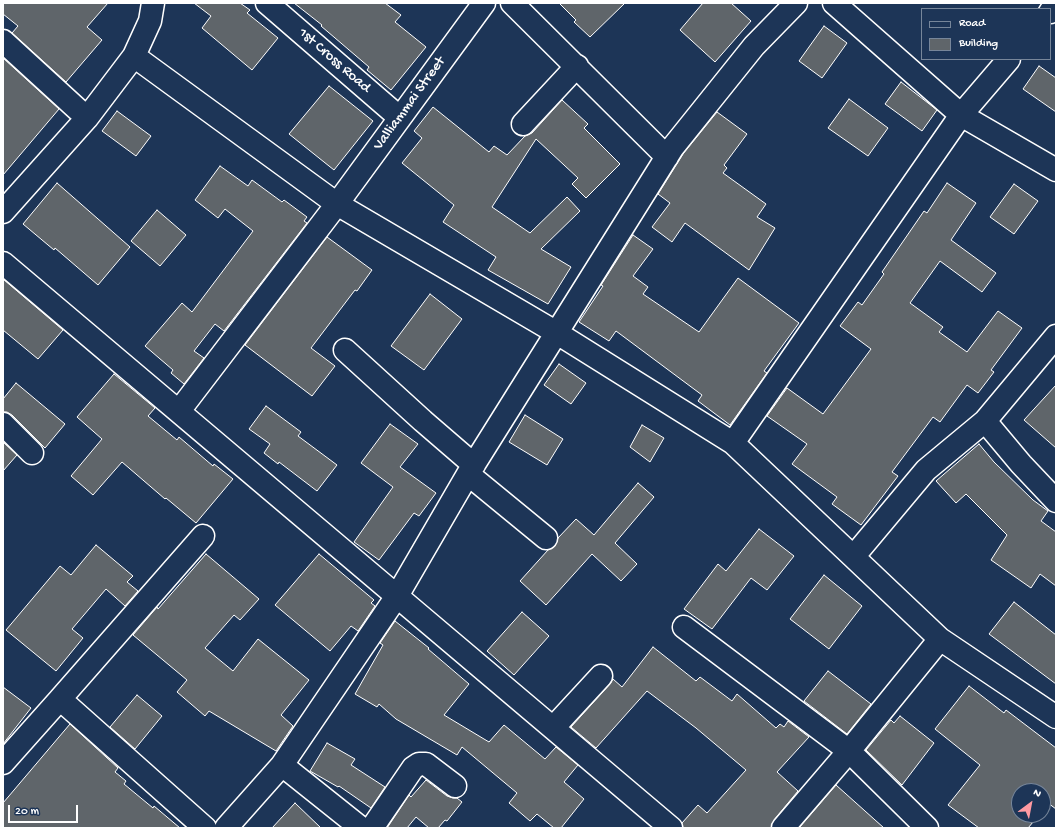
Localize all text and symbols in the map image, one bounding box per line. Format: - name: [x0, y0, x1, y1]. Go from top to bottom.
- legend: [921, 8, 1051, 60]
- text: Road: [959, 17, 985, 31]
- street label: 1st Cross Road: [294, 25, 374, 97]
- text: Building: [959, 37, 998, 51]
- street label: Valliammai Street: [370, 54, 450, 154]
- north arrow: [1011, 783, 1051, 823]
- text: N: [1031, 787, 1043, 801]
- scale bar: [10, 797, 80, 823]
- text: 20 m: [15, 805, 39, 819]

